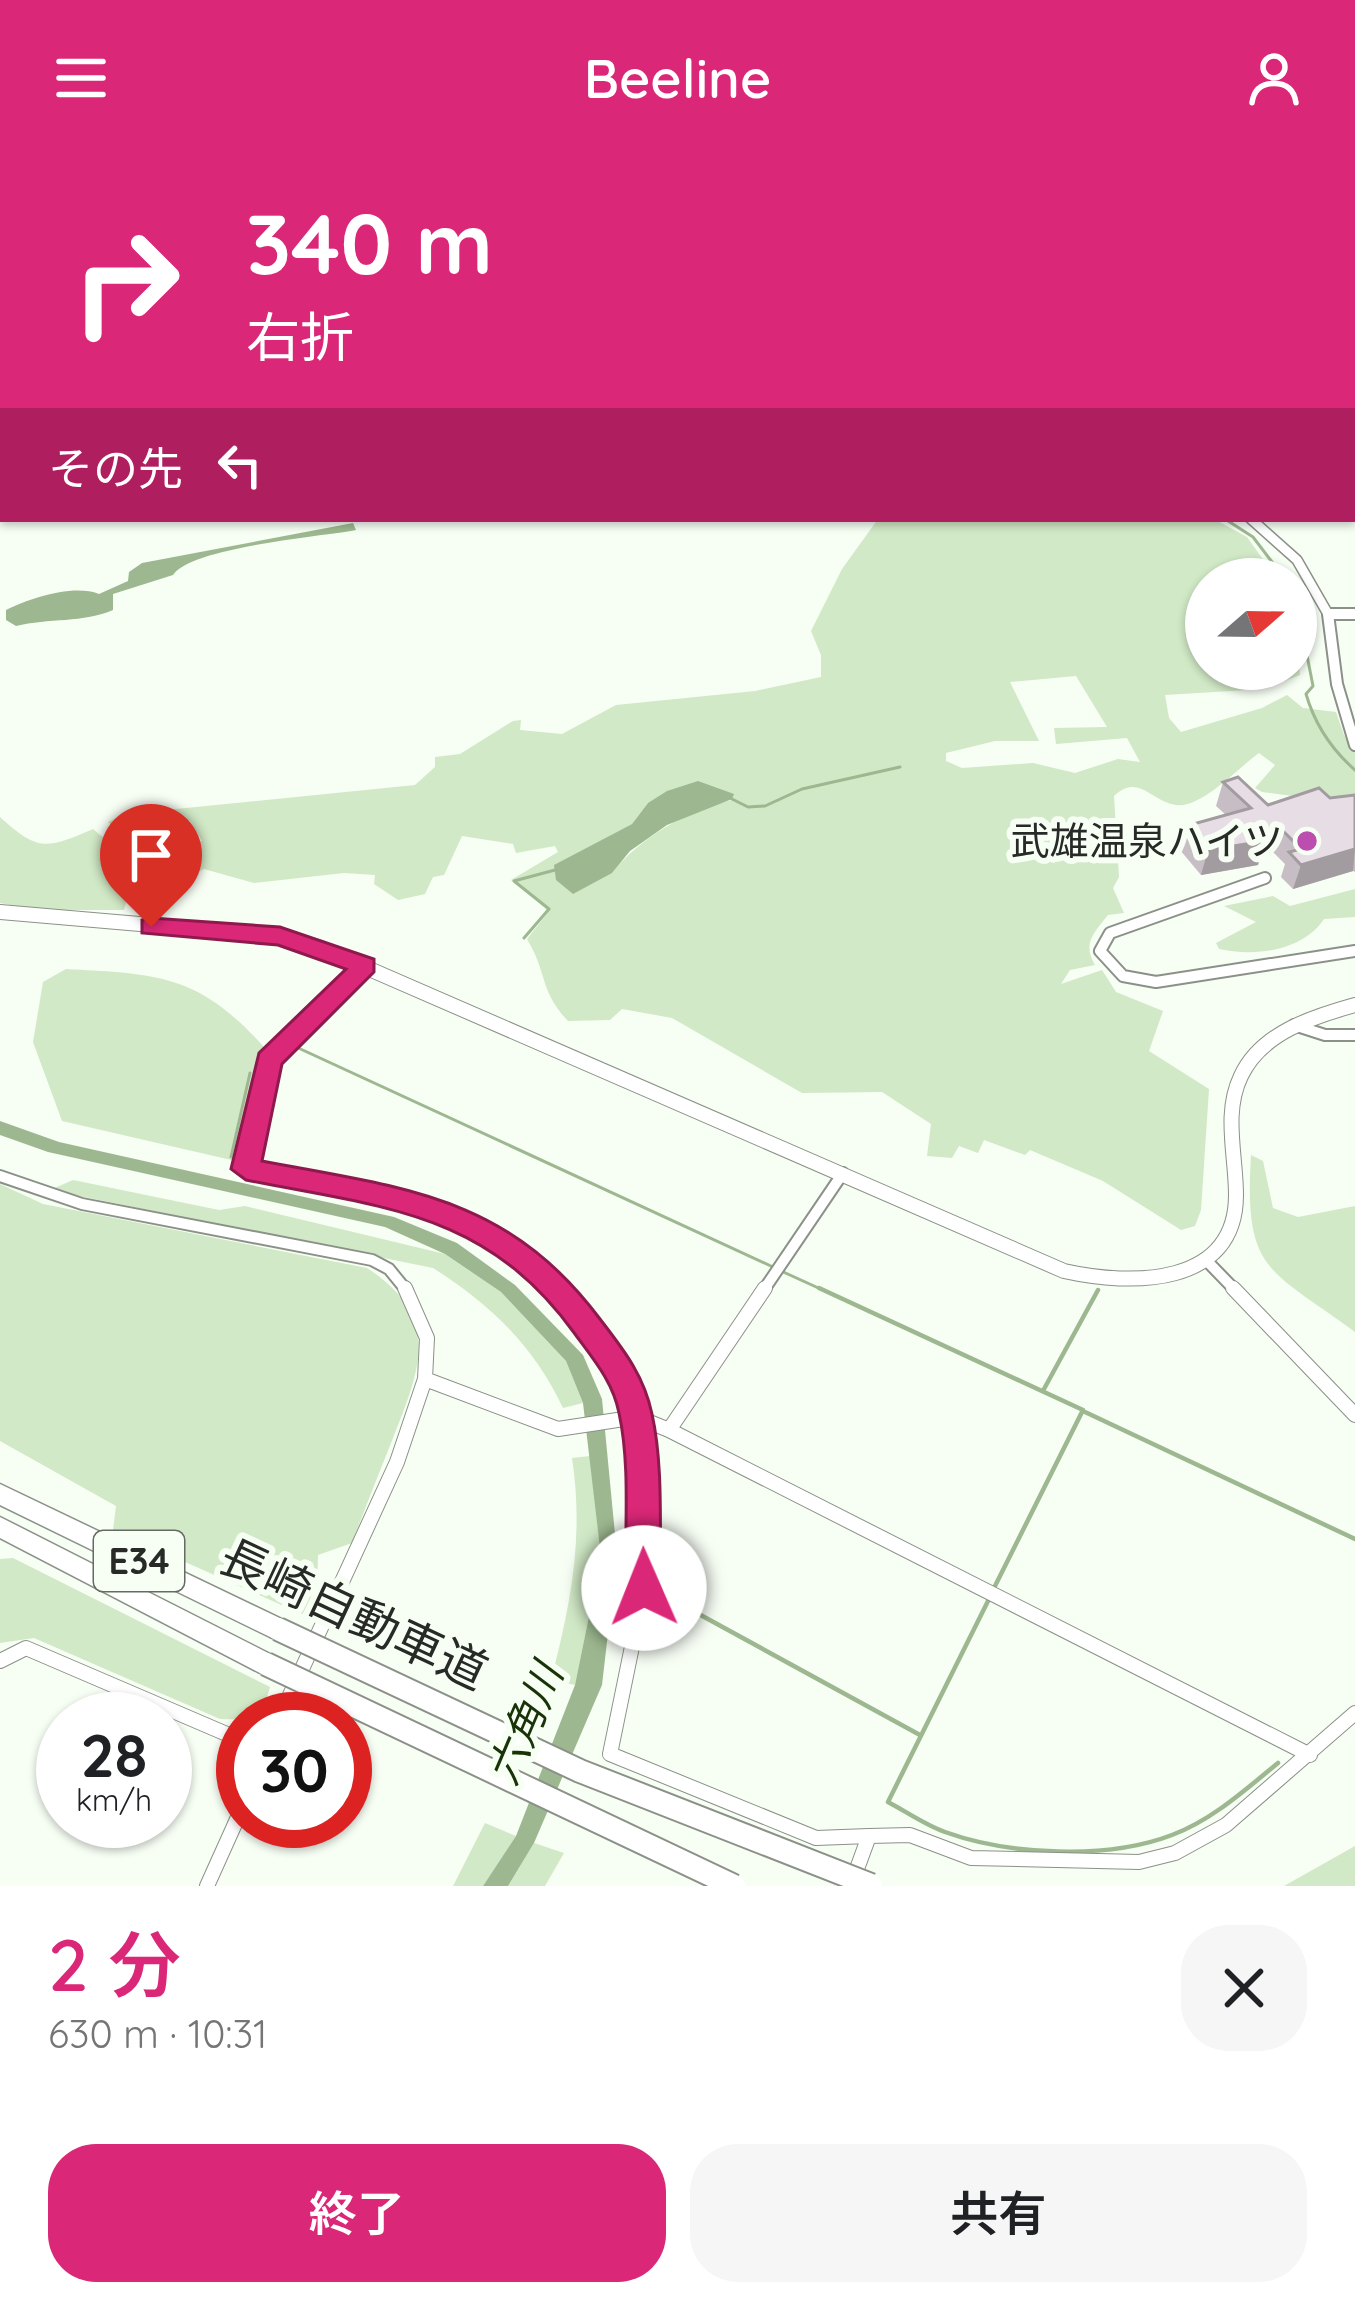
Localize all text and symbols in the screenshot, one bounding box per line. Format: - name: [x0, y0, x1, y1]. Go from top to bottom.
- text: Beeline: [584, 44, 771, 112]
- icon: menu: [48, 45, 114, 111]
- icon: person: [1241, 45, 1307, 111]
- text: 340 m: [246, 190, 493, 295]
- icon: right: [48, 204, 204, 360]
- text: 右折: [246, 303, 354, 371]
- icon: left: [207, 432, 273, 498]
- text: その先: [48, 440, 183, 496]
- north arrow: [1185, 558, 1317, 690]
- map controls: [1185, 558, 1317, 690]
- pin: [100, 804, 202, 927]
- place label: 武雄温泉ハイツ: [1011, 816, 1283, 865]
- icon: arrive: [118, 822, 184, 888]
- marker: 武雄温泉ハイツ: [1294, 828, 1320, 854]
- street label: 長崎自動車道: [211, 1525, 498, 1701]
- position arrow: [581, 1525, 707, 1651]
- road number: E34: [94, 1531, 184, 1591]
- water label: 六角川: [476, 1652, 575, 1792]
- speed limit sign: 30: [216, 1692, 372, 1848]
- text: 28: [80, 1717, 148, 1792]
- text: km/h: [76, 1781, 152, 1819]
- text: 2 分: [48, 1919, 181, 2009]
- button: close: [1181, 1925, 1307, 2051]
- text: 630 m · 10:31: [48, 2009, 268, 2058]
- button: 終了: [48, 2144, 666, 2282]
- button: 共有: [690, 2144, 1307, 2282]

